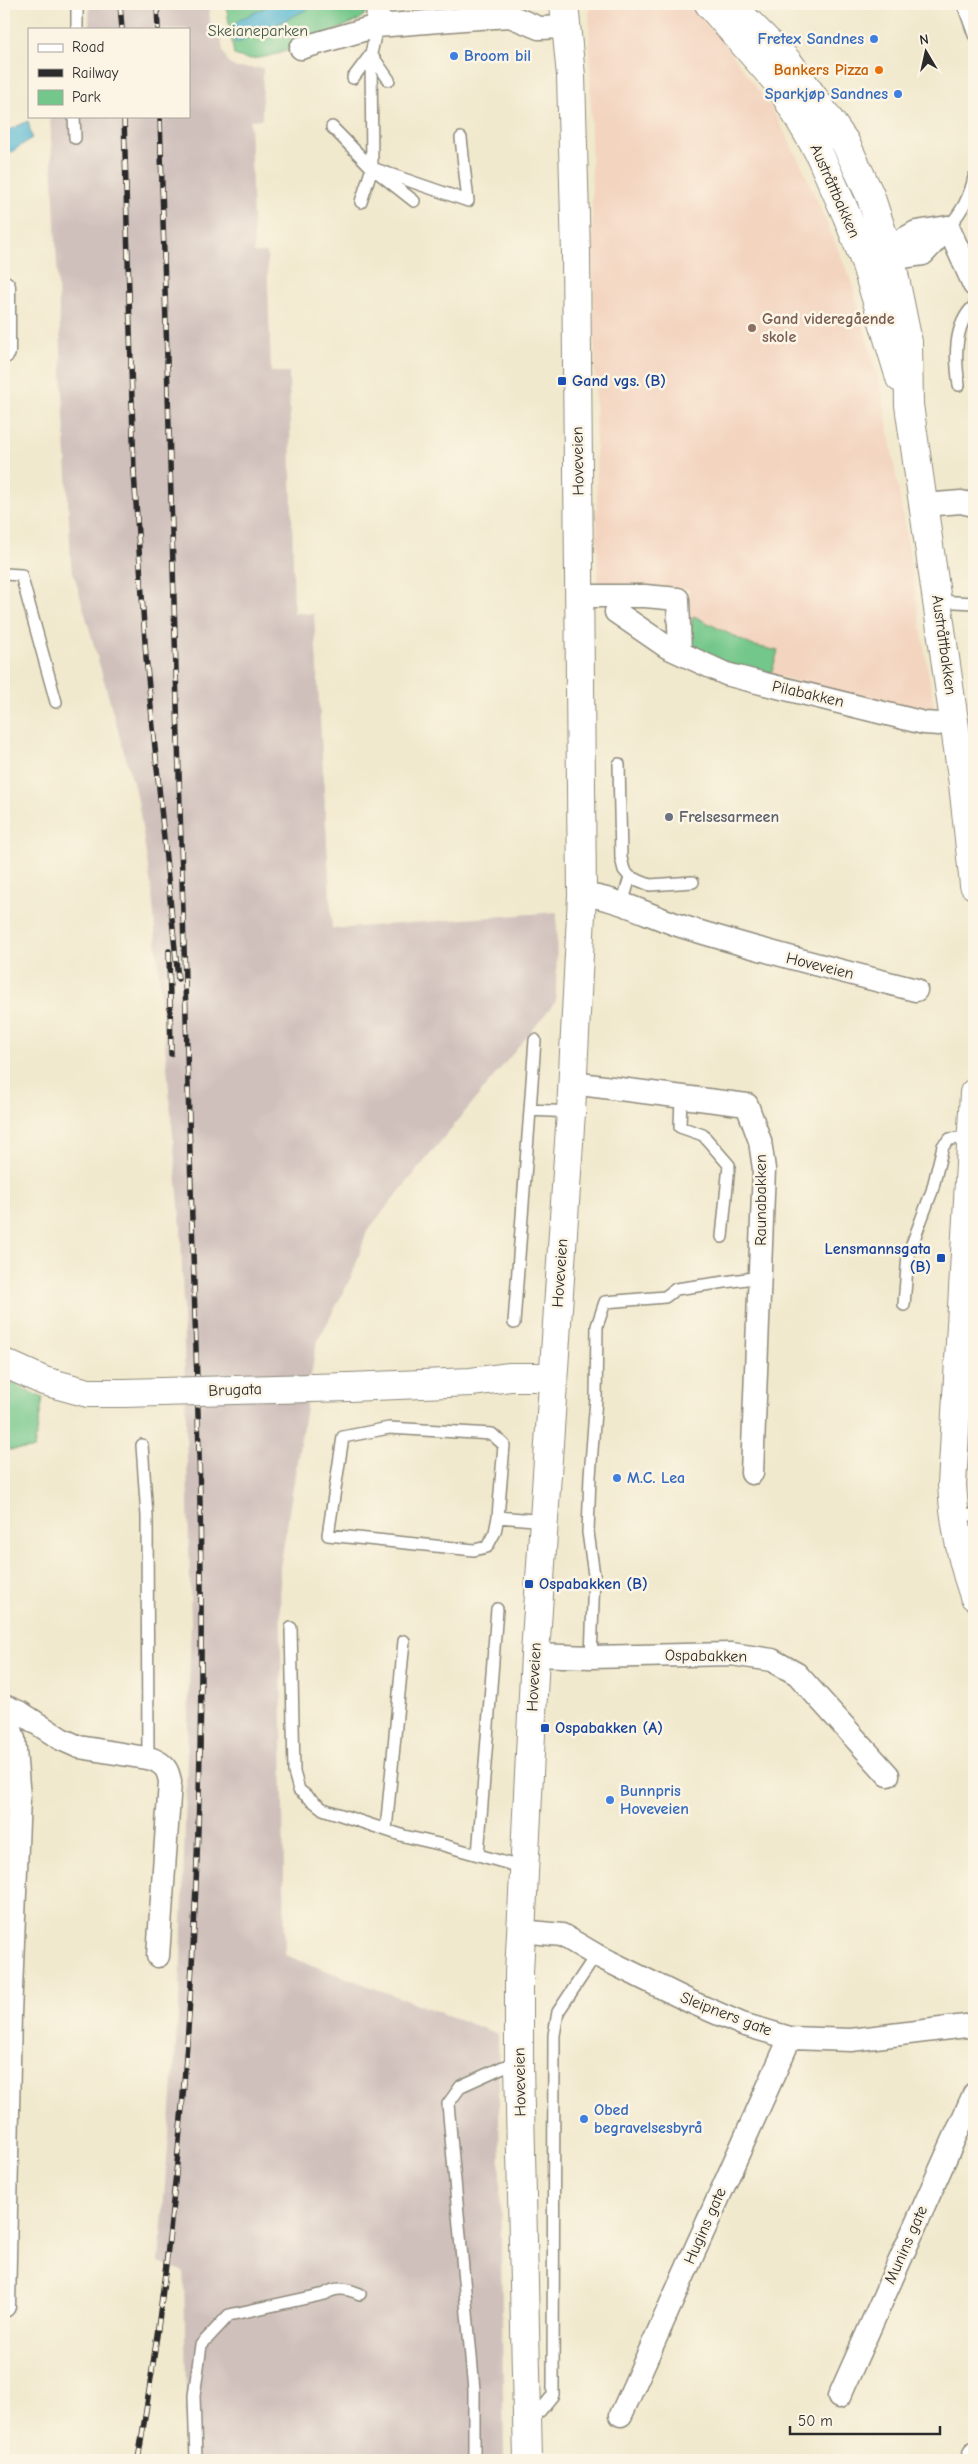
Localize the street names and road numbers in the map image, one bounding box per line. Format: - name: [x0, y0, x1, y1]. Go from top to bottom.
- street label: Austråttbakken: [806, 141, 864, 241]
- street label: Hoveveien: [568, 426, 588, 496]
- street label: Austråttbakken: [928, 594, 960, 696]
- street label: Pilabakken: [770, 677, 846, 711]
- street label: Hoveveien: [784, 949, 856, 983]
- street label: Raunabakken: [752, 1154, 770, 1246]
- street label: Hoveveien: [549, 1238, 571, 1308]
- street label: Brugata: [208, 1380, 262, 1400]
- street label: Hoveveien: [523, 1642, 545, 1712]
- street label: Ospabakken: [665, 1646, 747, 1666]
- street label: Sleipners gate: [678, 1988, 774, 2040]
- street label: Hoveveien: [510, 2047, 530, 2117]
- street label: Hugins gate: [680, 2185, 730, 2267]
- street label: Munins gate: [881, 2203, 931, 2287]

